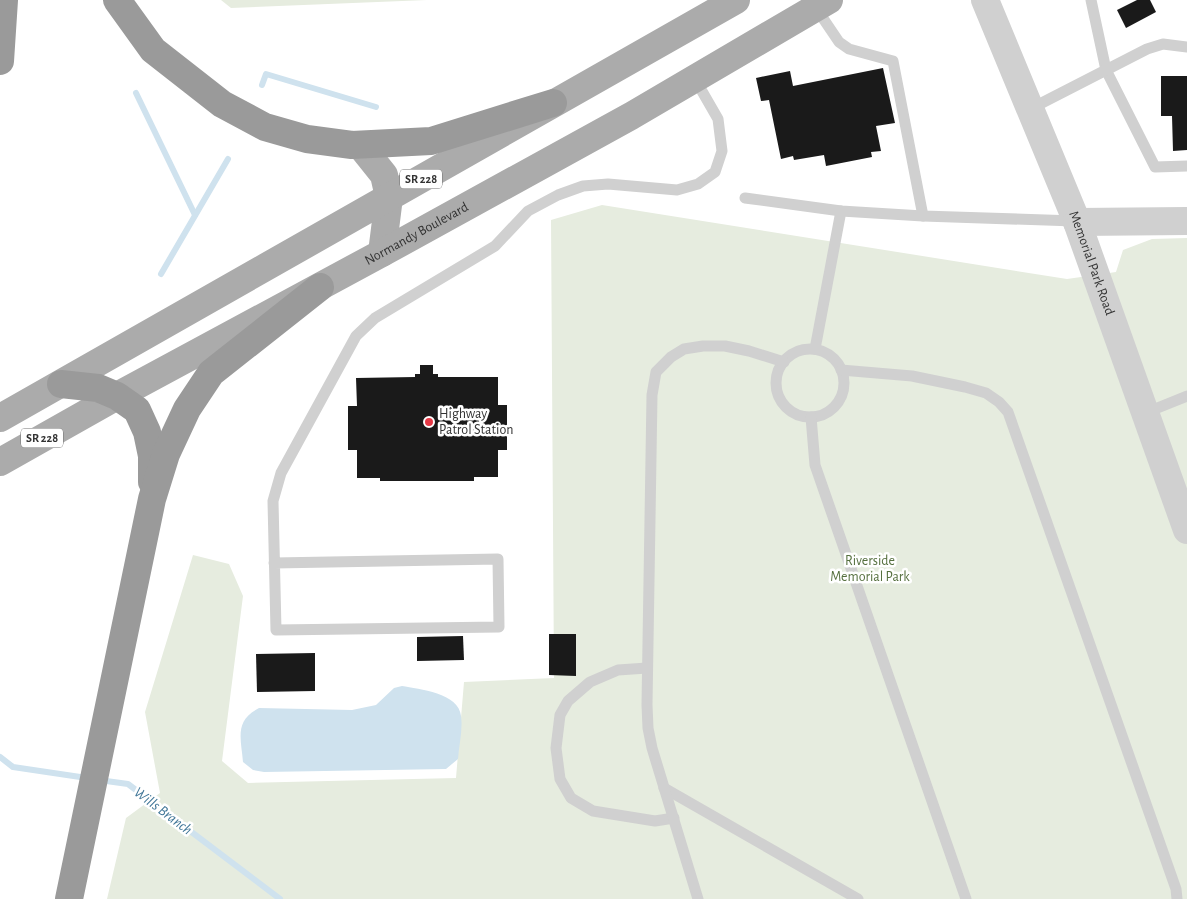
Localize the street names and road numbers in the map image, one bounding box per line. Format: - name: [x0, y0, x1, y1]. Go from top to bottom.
- road number: SR 228: [400, 170, 442, 188]
- street label: Normandy Boulevard: [362, 200, 471, 268]
- street label: Memorial Park Road: [1066, 209, 1117, 317]
- road number: SR 228: [21, 428, 63, 448]

